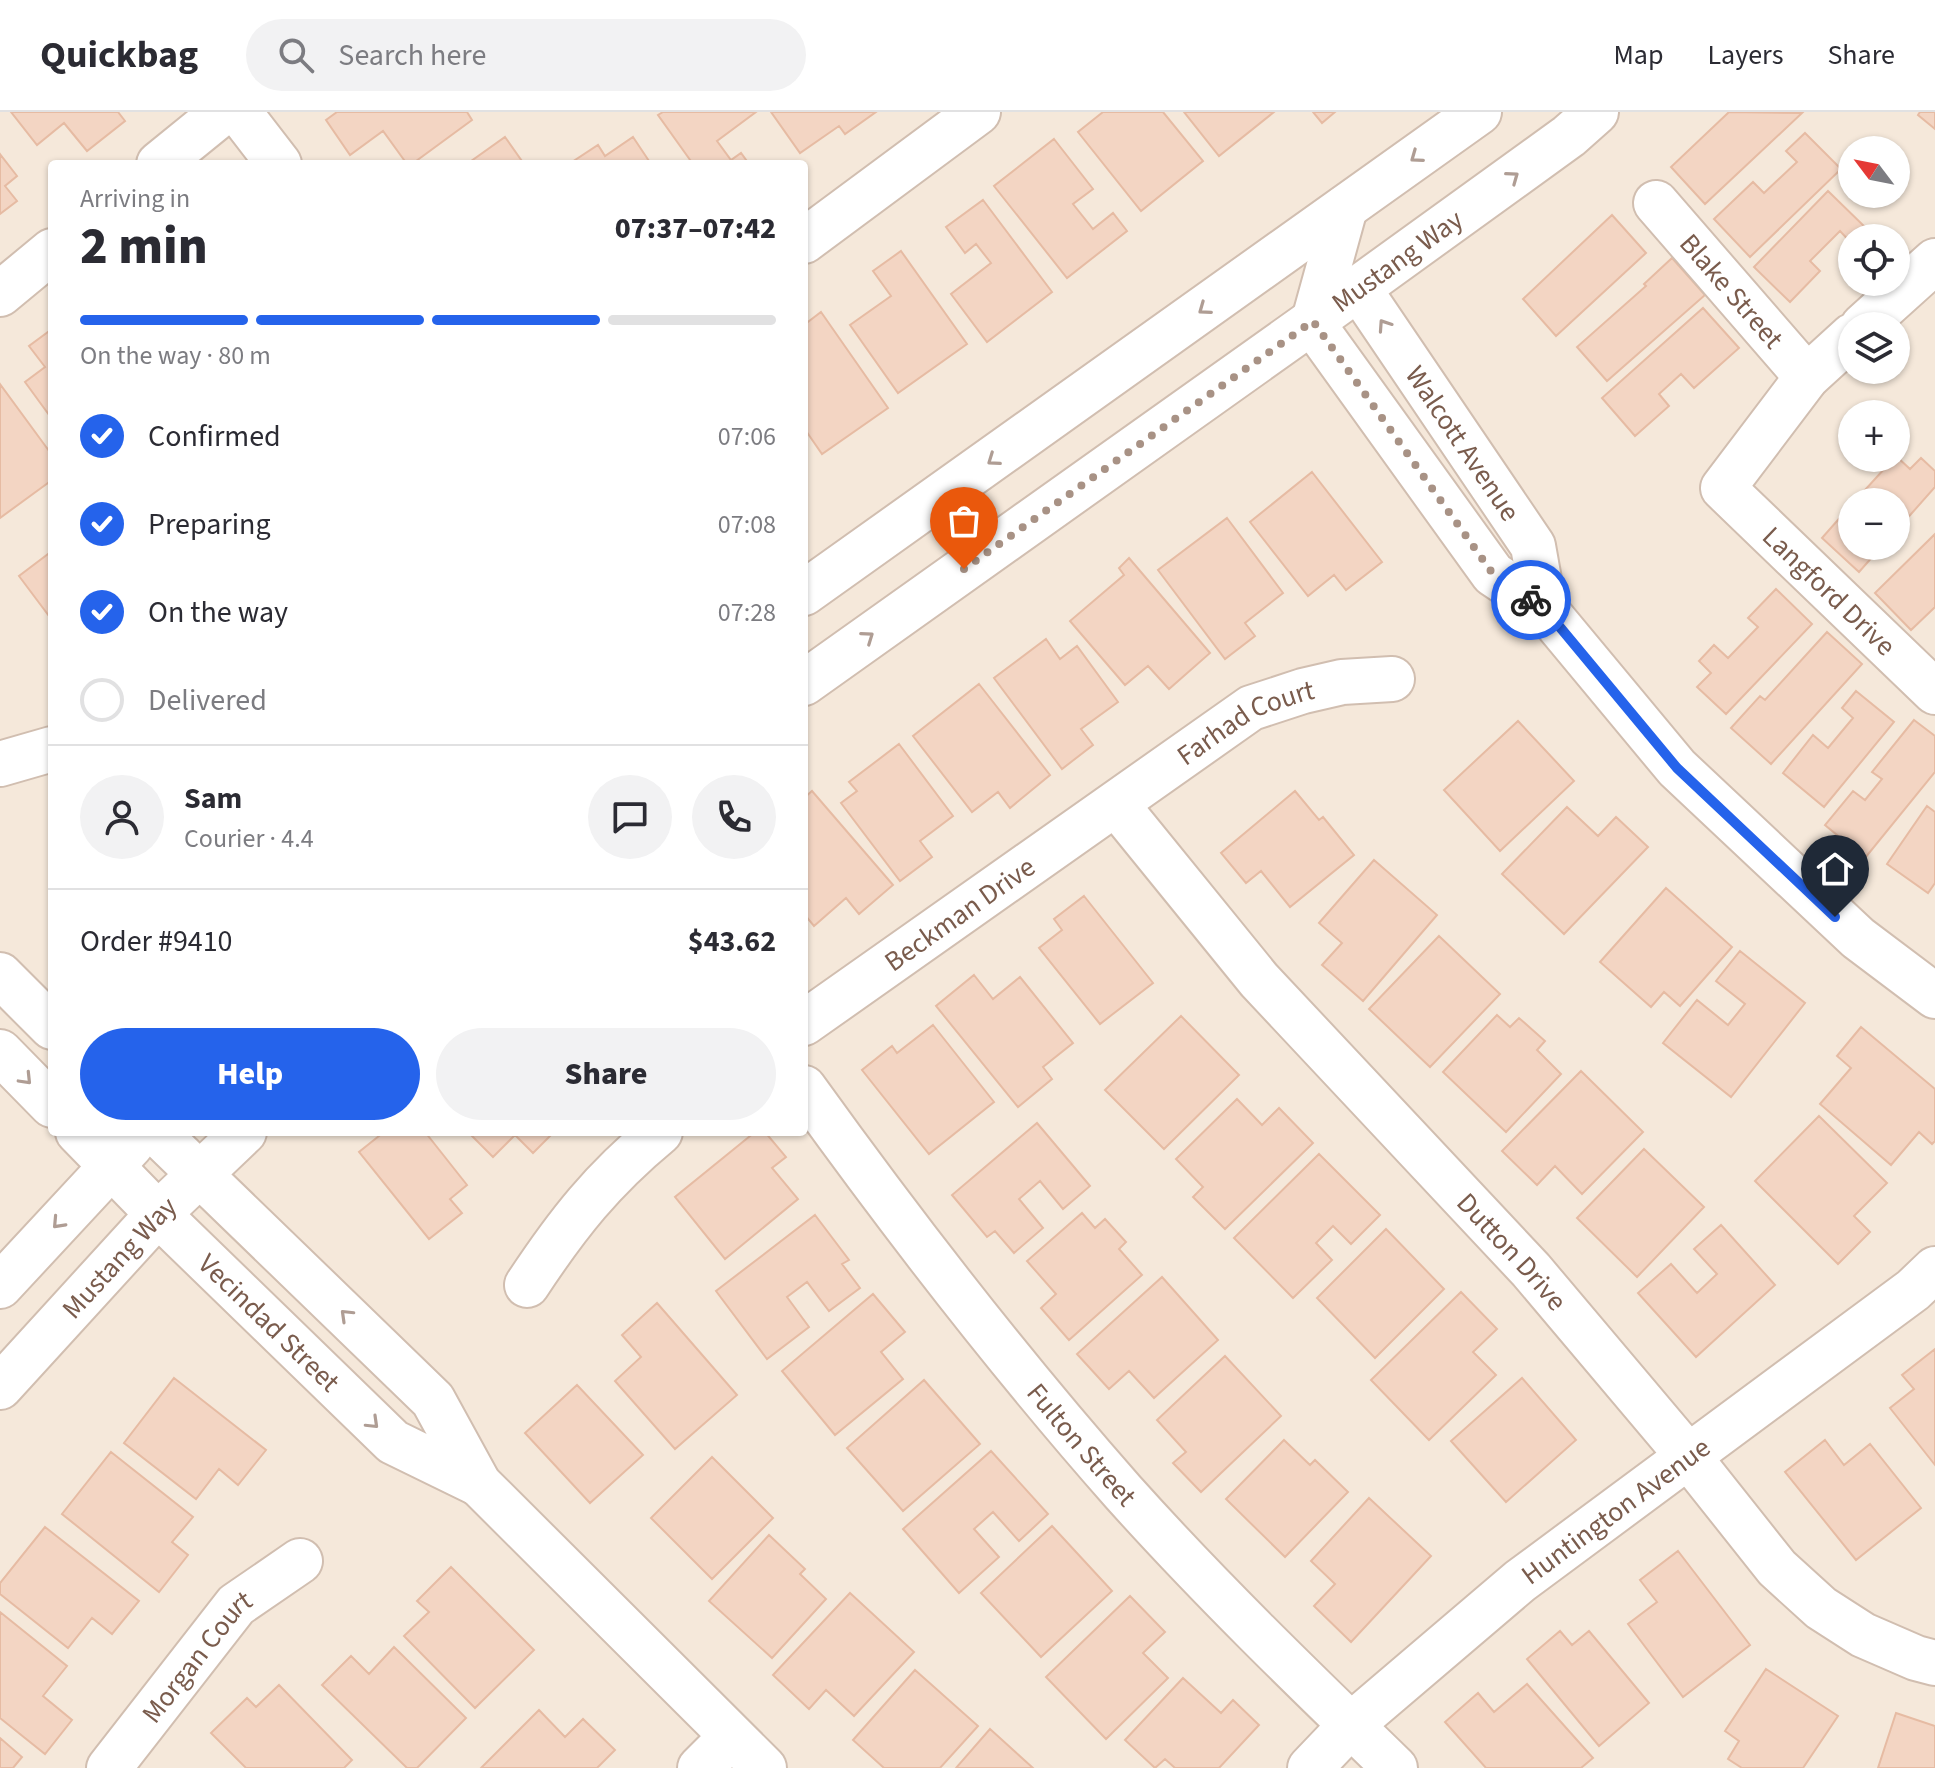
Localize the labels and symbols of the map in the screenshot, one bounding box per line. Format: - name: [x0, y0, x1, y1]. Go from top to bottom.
- north arrow: [1838, 136, 1910, 208]
- one-way arrow: [1410, 148, 1424, 162]
- one-way arrow: [1504, 172, 1519, 187]
- street label: Mustang Way: [1323, 200, 1471, 322]
- street label: Blake Street: [1670, 225, 1793, 358]
- one-way arrow: [1199, 299, 1213, 314]
- one-way arrow: [1379, 320, 1394, 334]
- street label: Walcott Avenue: [1395, 358, 1529, 529]
- one-way arrow: [987, 450, 1002, 465]
- pin: [930, 487, 998, 569]
- street label: Langford Drive: [1753, 517, 1905, 665]
- courier: [1491, 560, 1571, 640]
- one-way arrow: [859, 633, 873, 647]
- street label: Farhad Court: [1169, 670, 1319, 775]
- pin: [1801, 835, 1869, 917]
- street label: Beckman Drive: [876, 847, 1043, 981]
- one-way arrow: [17, 1070, 31, 1084]
- street label: Dutton Drive: [1447, 1184, 1576, 1320]
- street label: Mustang Way: [53, 1187, 186, 1328]
- one-way arrow: [53, 1214, 68, 1228]
- street label: Vecindad Street: [189, 1245, 349, 1402]
- one-way arrow: [341, 1310, 355, 1325]
- street label: Fulton Street: [1017, 1374, 1146, 1516]
- one-way arrow: [364, 1413, 378, 1428]
- street label: Huntington Avenue: [1513, 1428, 1719, 1595]
- street label: Morgan Court: [132, 1581, 261, 1732]

